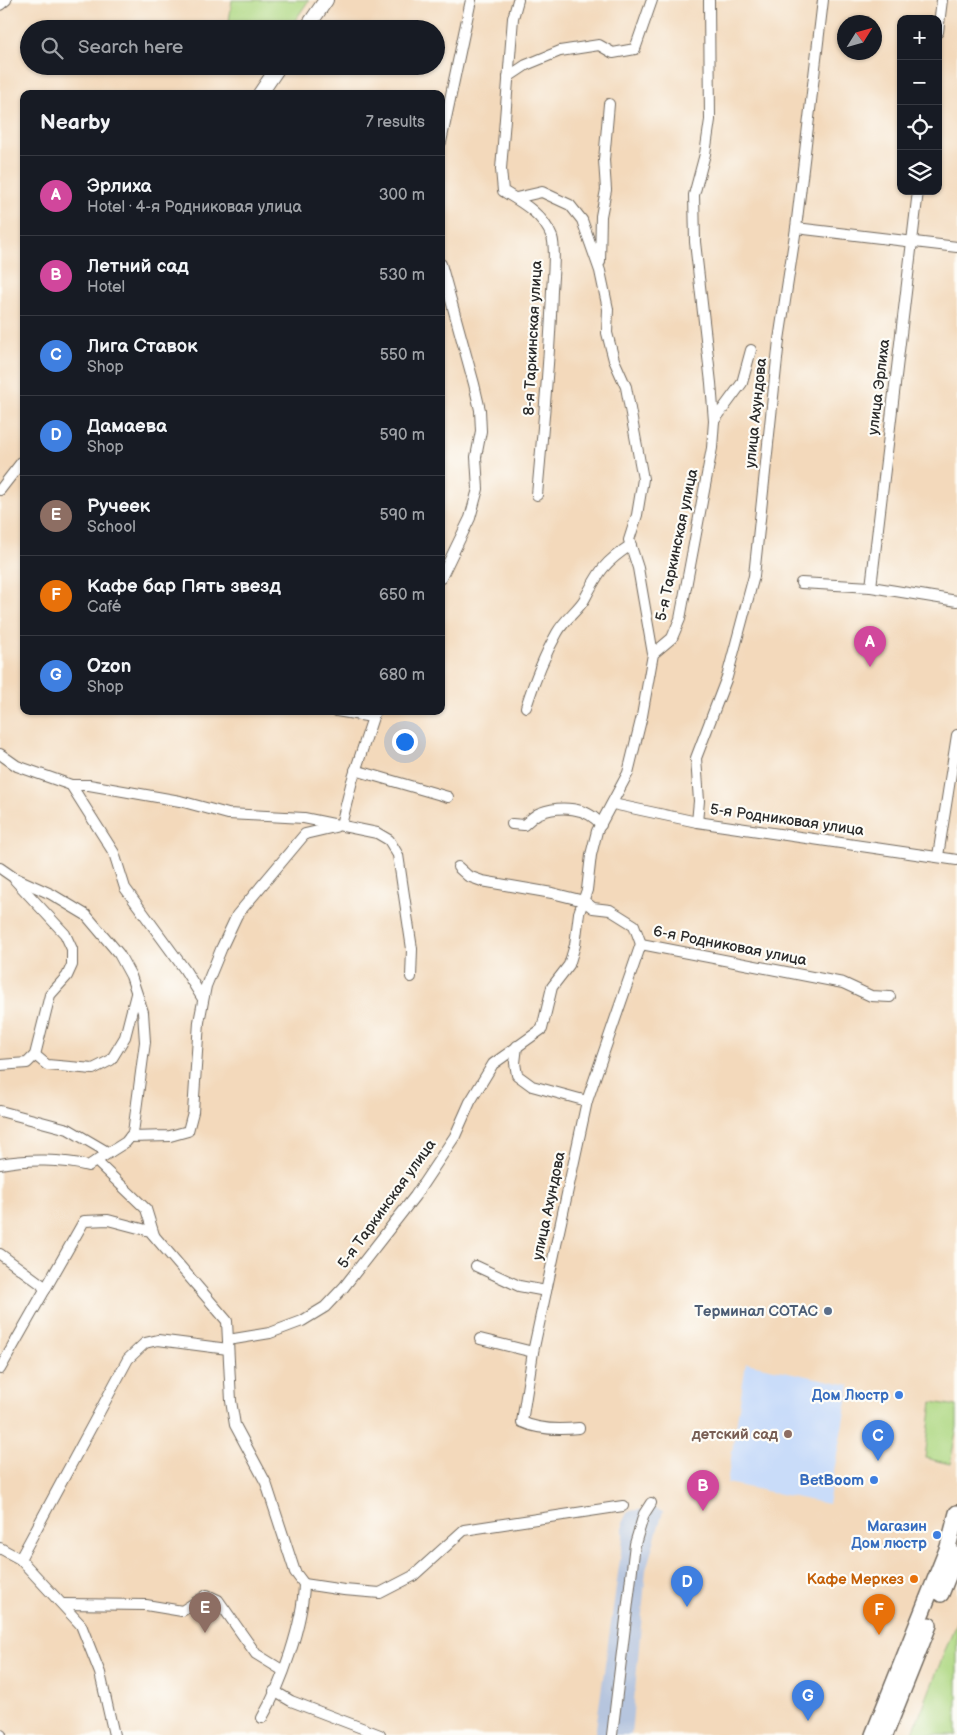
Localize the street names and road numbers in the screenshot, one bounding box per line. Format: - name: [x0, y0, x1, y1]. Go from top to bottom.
- street label: 8-я Таркинская улица: [519, 260, 547, 416]
- street label: улица Эрлиха: [864, 338, 894, 436]
- street label: улица Ахундова: [741, 357, 771, 469]
- street label: 5-я Таркинская улица: [652, 467, 702, 623]
- street label: 5-я Родниковая улица: [709, 800, 865, 840]
- street label: 6-я Родниковая улица: [652, 922, 809, 970]
- street label: 5-я Таркинская улица: [334, 1136, 440, 1272]
- street label: улица Ахундова: [528, 1150, 570, 1262]

